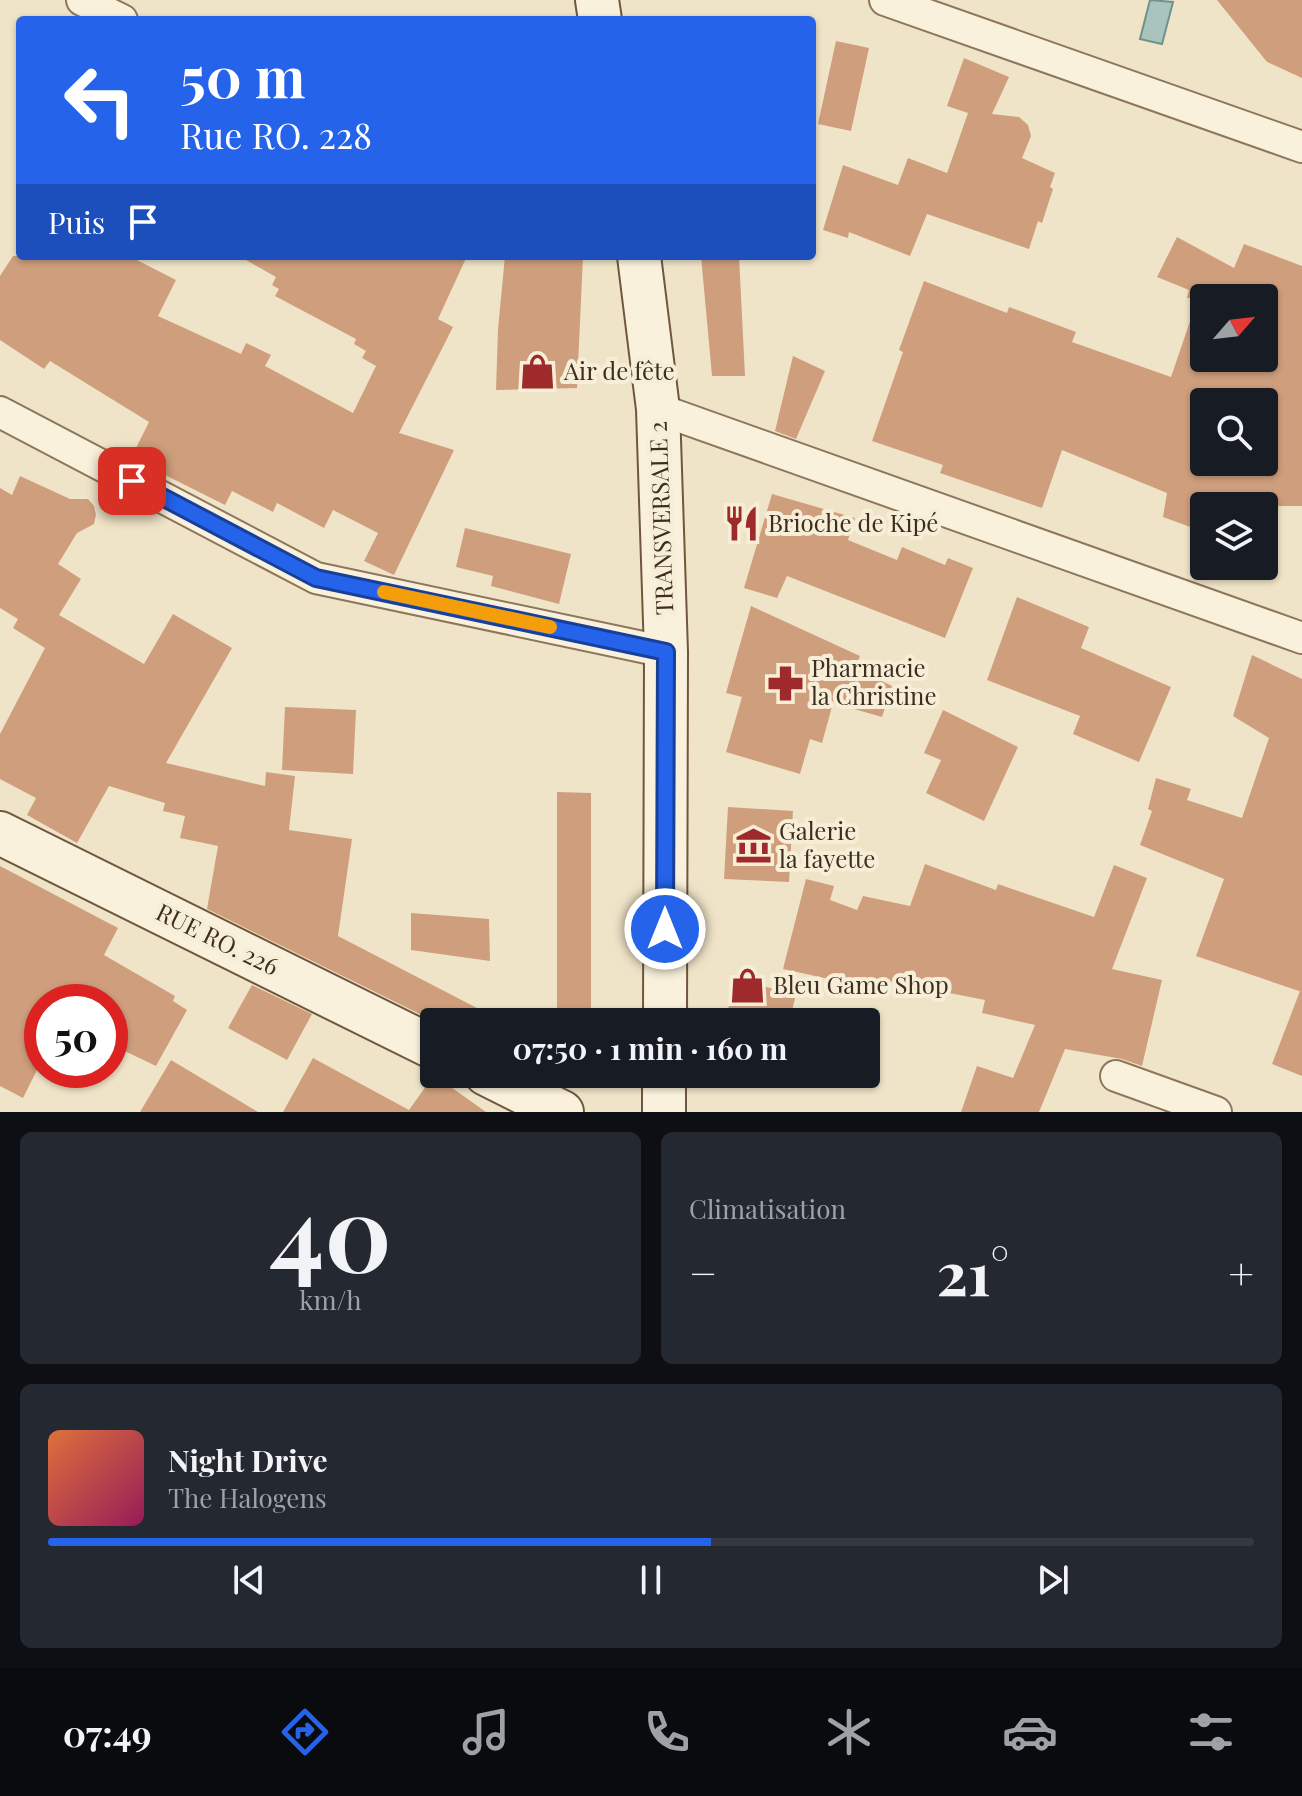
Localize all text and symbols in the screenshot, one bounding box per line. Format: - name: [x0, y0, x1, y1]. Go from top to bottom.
- text: 50 m: [180, 38, 306, 113]
- icon: left: [48, 48, 152, 152]
- text: Rue RO. 228: [180, 110, 372, 158]
- icon: arrive: [121, 200, 165, 244]
- text: Puis: [48, 202, 105, 242]
- north arrow: [1190, 284, 1278, 372]
- map controls: [1190, 284, 1278, 580]
- shop icon: Air de fête: [519, 353, 557, 391]
- place label: Air de fête: [563, 354, 675, 386]
- button: search: [1190, 388, 1278, 476]
- street label: TRANSVERSALE 2: [641, 421, 679, 616]
- pin: [98, 447, 166, 515]
- icon: arrive: [110, 459, 154, 503]
- button: layers: [1190, 492, 1278, 580]
- restaurant icon: Brioche de Kipé: [723, 505, 761, 543]
- place label: Brioche de Kipé: [768, 506, 939, 538]
- place label: Pharmacie la Christine: [811, 651, 937, 711]
- pharmacy icon: Pharmacie la Christine: [766, 664, 804, 702]
- place label: Galerie la fayette: [779, 814, 875, 874]
- museum icon: Galerie la fayette: [734, 827, 772, 865]
- position arrow: [623, 887, 707, 971]
- street label: RUE RO. 226: [151, 895, 284, 982]
- shop icon: Bleu Game Shop: [728, 967, 766, 1005]
- place label: Bleu Game Shop: [773, 968, 949, 1000]
- speed limit sign: 50: [24, 984, 128, 1088]
- text: 07:50 · 1 min · 160 m: [513, 1028, 787, 1068]
- text: 40: [270, 1160, 392, 1299]
- text: Climatisation: [689, 1191, 846, 1226]
- text: 21°: [936, 1231, 1009, 1311]
- text: −: [689, 1242, 717, 1301]
- text: +: [1228, 1242, 1254, 1301]
- text: km/h: [299, 1282, 362, 1317]
- text: Night Drive: [168, 1440, 328, 1480]
- text: The Halogens: [168, 1480, 327, 1515]
- icon: previous: [227, 1558, 271, 1602]
- icon: pause: [629, 1558, 673, 1602]
- icon: next: [1031, 1558, 1075, 1602]
- icon: directions: [277, 1704, 333, 1760]
- icon: music: [458, 1704, 514, 1760]
- icon: phone: [639, 1704, 695, 1760]
- icon: climate: [821, 1704, 877, 1760]
- icon: car: [1002, 1704, 1058, 1760]
- icon: filters: [1183, 1704, 1239, 1760]
- text: 07:49: [63, 1708, 152, 1756]

